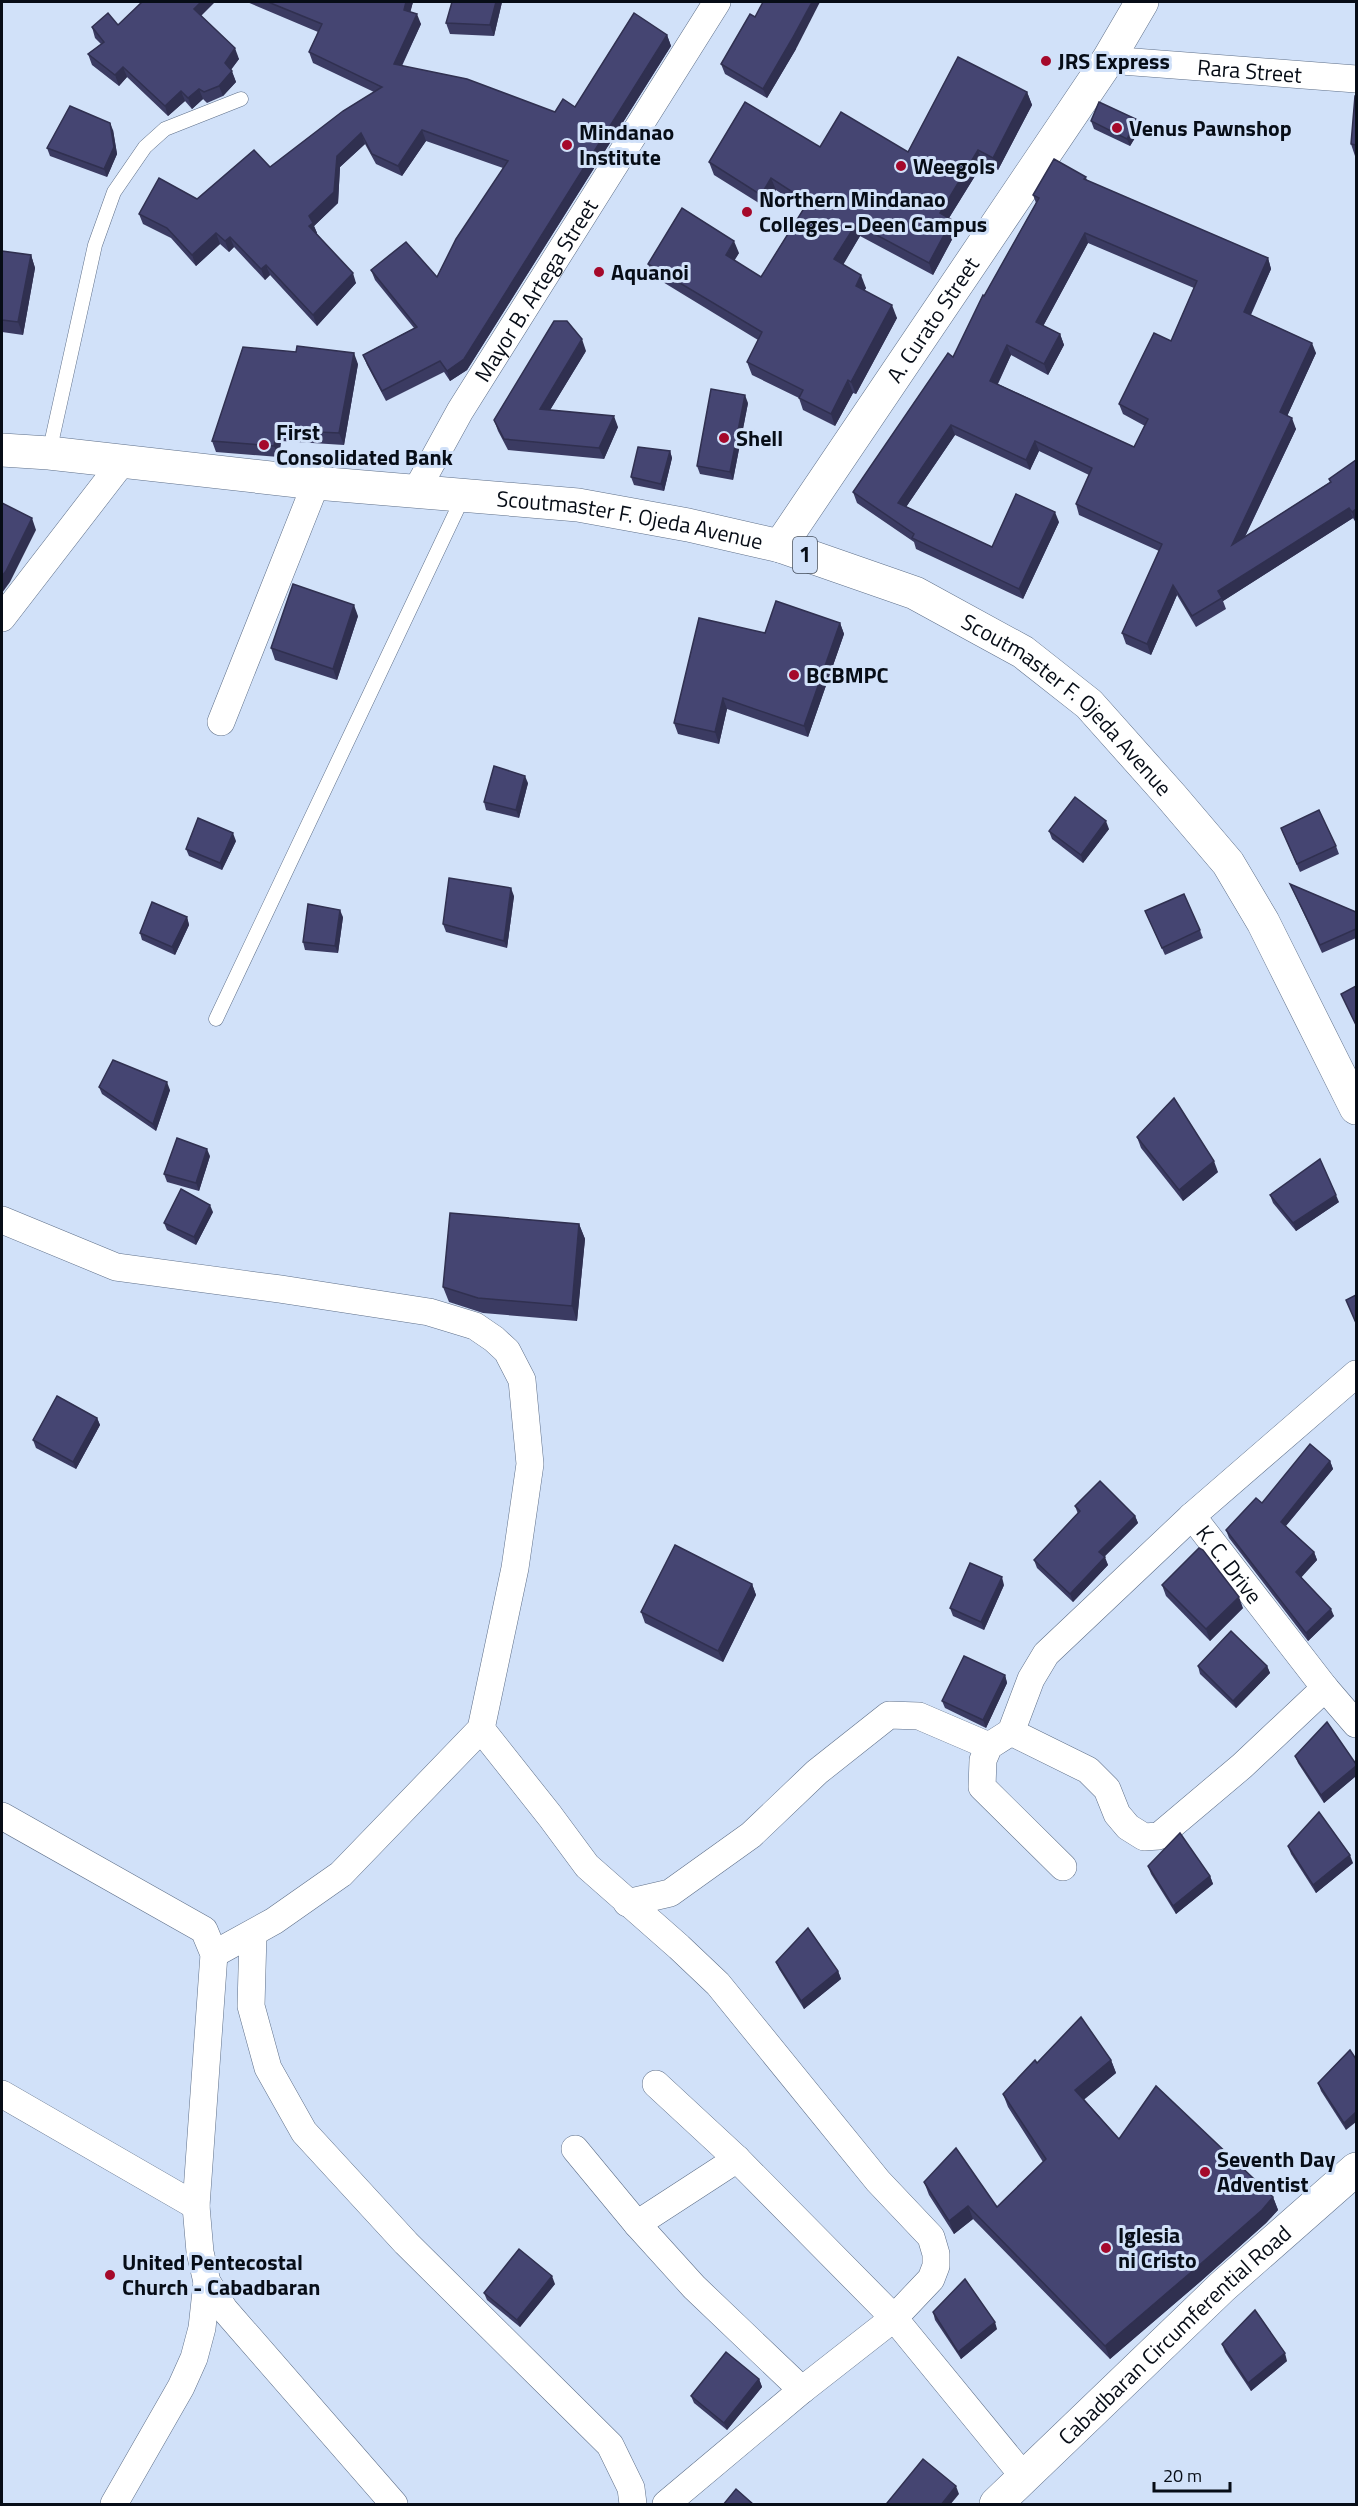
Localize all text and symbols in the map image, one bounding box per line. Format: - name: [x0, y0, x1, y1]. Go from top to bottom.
- place label: JRS Express: [1058, 44, 1170, 78]
- street label: Rara Street: [1196, 50, 1303, 92]
- marker: JRS Express: [1039, 54, 1053, 68]
- place label: Venus Pawnshop: [1129, 111, 1292, 145]
- place label: Mindanao Institute: [579, 115, 674, 174]
- marker: Venus Pawnshop: [1110, 121, 1124, 135]
- marker: Mindanao Institute: [560, 138, 574, 152]
- place label: Weegols: [913, 149, 995, 183]
- marker: Weegols: [894, 159, 908, 173]
- place label: Northern Mindanao Colleges - Deen Campus: [759, 182, 987, 241]
- street label: Mayor B. Artega Street: [465, 192, 607, 388]
- marker: Northern Mindanao Colleges - Deen Campus: [740, 205, 754, 219]
- street label: A. Curato Street: [878, 250, 988, 390]
- place label: Aquanoi: [611, 255, 689, 289]
- marker: Aquanoi: [592, 265, 606, 279]
- place label: First Consolidated Bank: [276, 415, 454, 474]
- place label: Shell: [736, 421, 783, 455]
- marker: Shell: [717, 431, 731, 445]
- marker: First Consolidated Bank: [257, 438, 271, 452]
- street label: Scoutmaster F. Ojeda Avenue: [495, 481, 766, 559]
- road number: 1: [793, 537, 817, 573]
- street label: Scoutmaster F. Ojeda Avenue: [955, 605, 1180, 803]
- place label: BCBMPC: [806, 658, 889, 692]
- marker: BCBMPC: [787, 668, 801, 682]
- street label: K. C. Drive: [1188, 1518, 1271, 1611]
- place label: Seventh Day Adventist: [1217, 2142, 1335, 2201]
- marker: Seventh Day Adventist: [1198, 2165, 1212, 2179]
- street label: Cabadbaran Circumferential Road: [1050, 2217, 1299, 2453]
- place label: Iglesia ni Cristo: [1118, 2218, 1197, 2277]
- marker: Iglesia ni Cristo: [1099, 2241, 1113, 2255]
- place label: United Pentecostal Church - Cabadbaran: [122, 2245, 320, 2304]
- marker: United Pentecostal Church - Cabadbaran: [103, 2268, 117, 2282]
- scale bar: [1154, 2455, 1230, 2493]
- text: 20 m: [1163, 2462, 1202, 2489]

